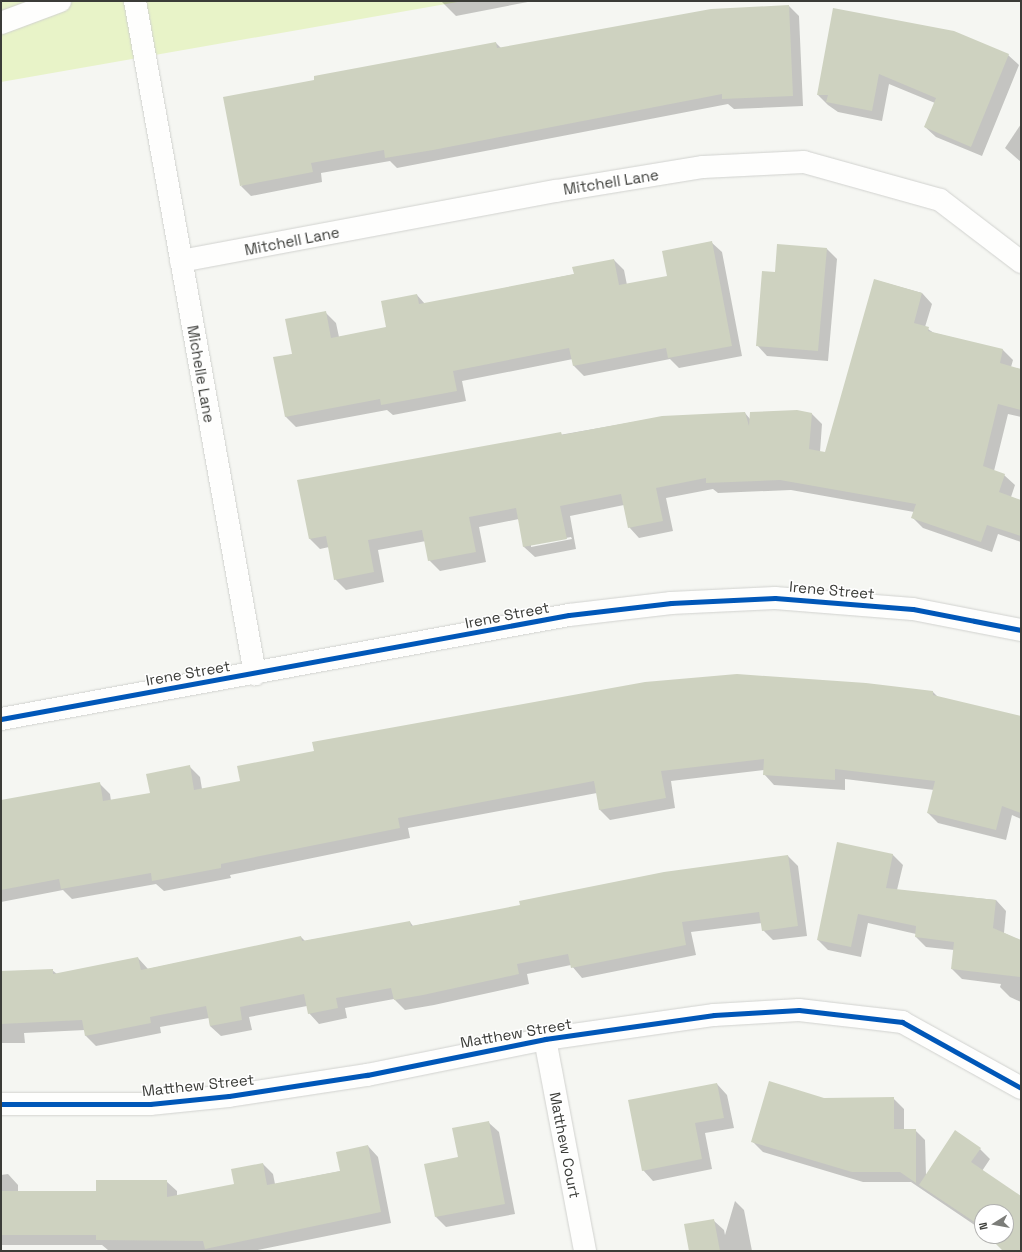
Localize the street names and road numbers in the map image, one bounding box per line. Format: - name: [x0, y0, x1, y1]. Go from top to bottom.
- street label: Mitchell Lane: [562, 166, 660, 198]
- street label: Mitchell Lane: [243, 223, 341, 259]
- street label: Michelle Lane: [184, 324, 218, 424]
- street label: Irene Street: [789, 577, 875, 603]
- street label: Irene Street: [463, 598, 551, 632]
- street label: Irene Street: [144, 657, 232, 689]
- street label: Matthew Street: [459, 1014, 573, 1052]
- street label: Matthew Street: [141, 1070, 255, 1100]
- street label: Matthew Court: [546, 1090, 584, 1200]

